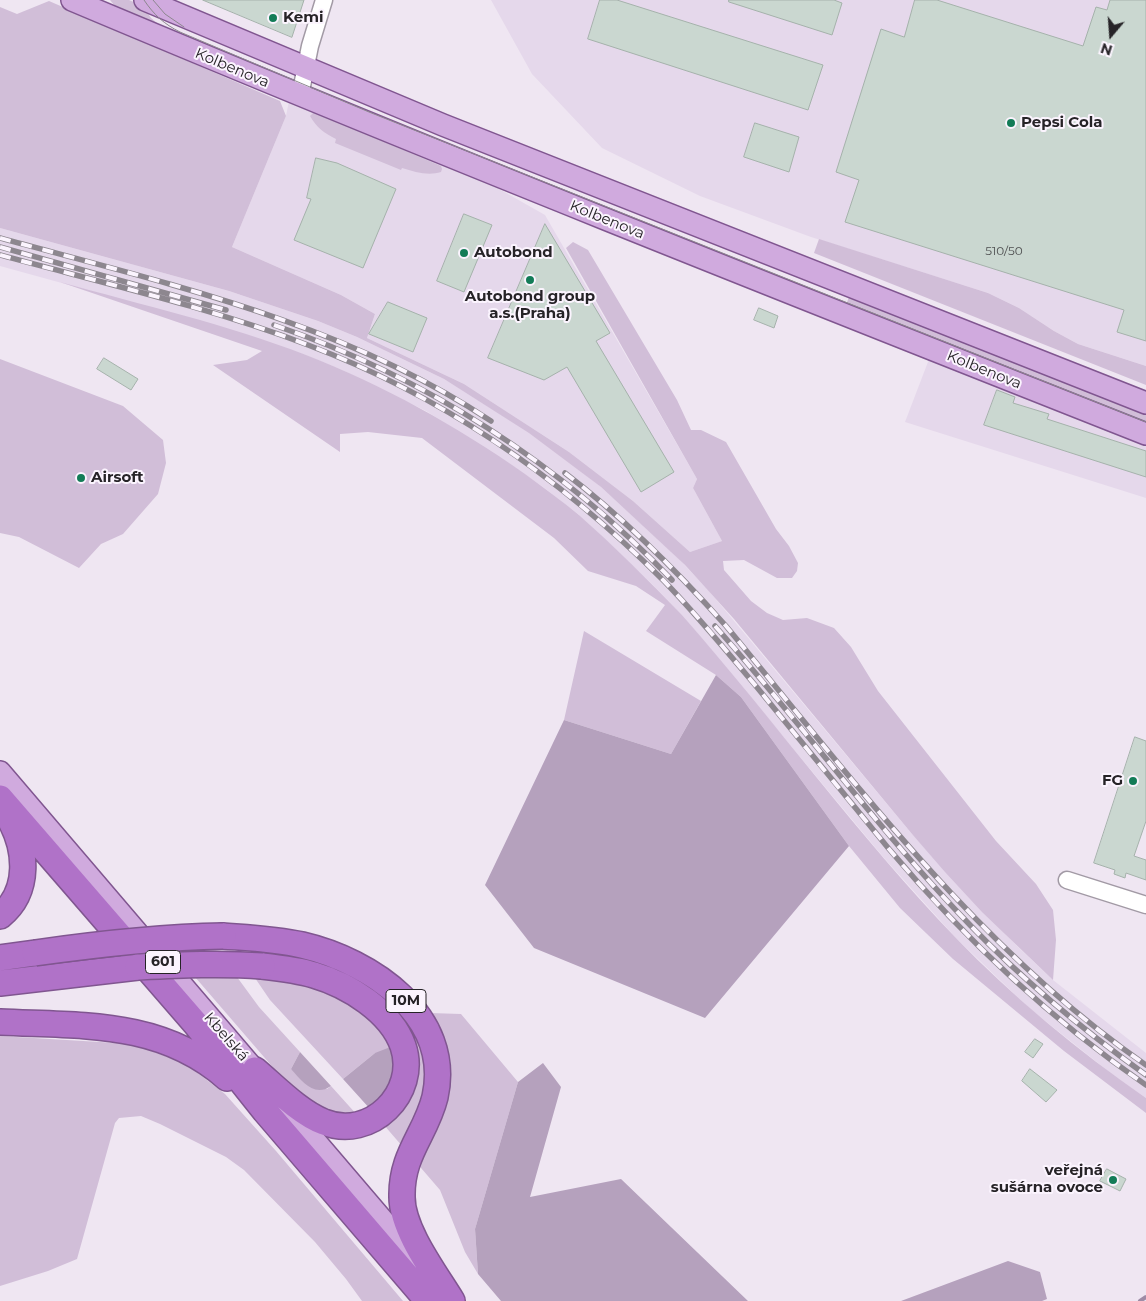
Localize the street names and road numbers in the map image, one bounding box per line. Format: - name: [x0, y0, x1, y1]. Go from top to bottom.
- street label: Kolbenova: [192, 44, 272, 92]
- street label: Kolbenova: [567, 197, 647, 243]
- street label: Kolbenova: [944, 347, 1024, 393]
- road number: 601: [146, 950, 180, 974]
- road number: 10M: [386, 989, 426, 1012]
- street label: Kbelská: [200, 1009, 252, 1065]

